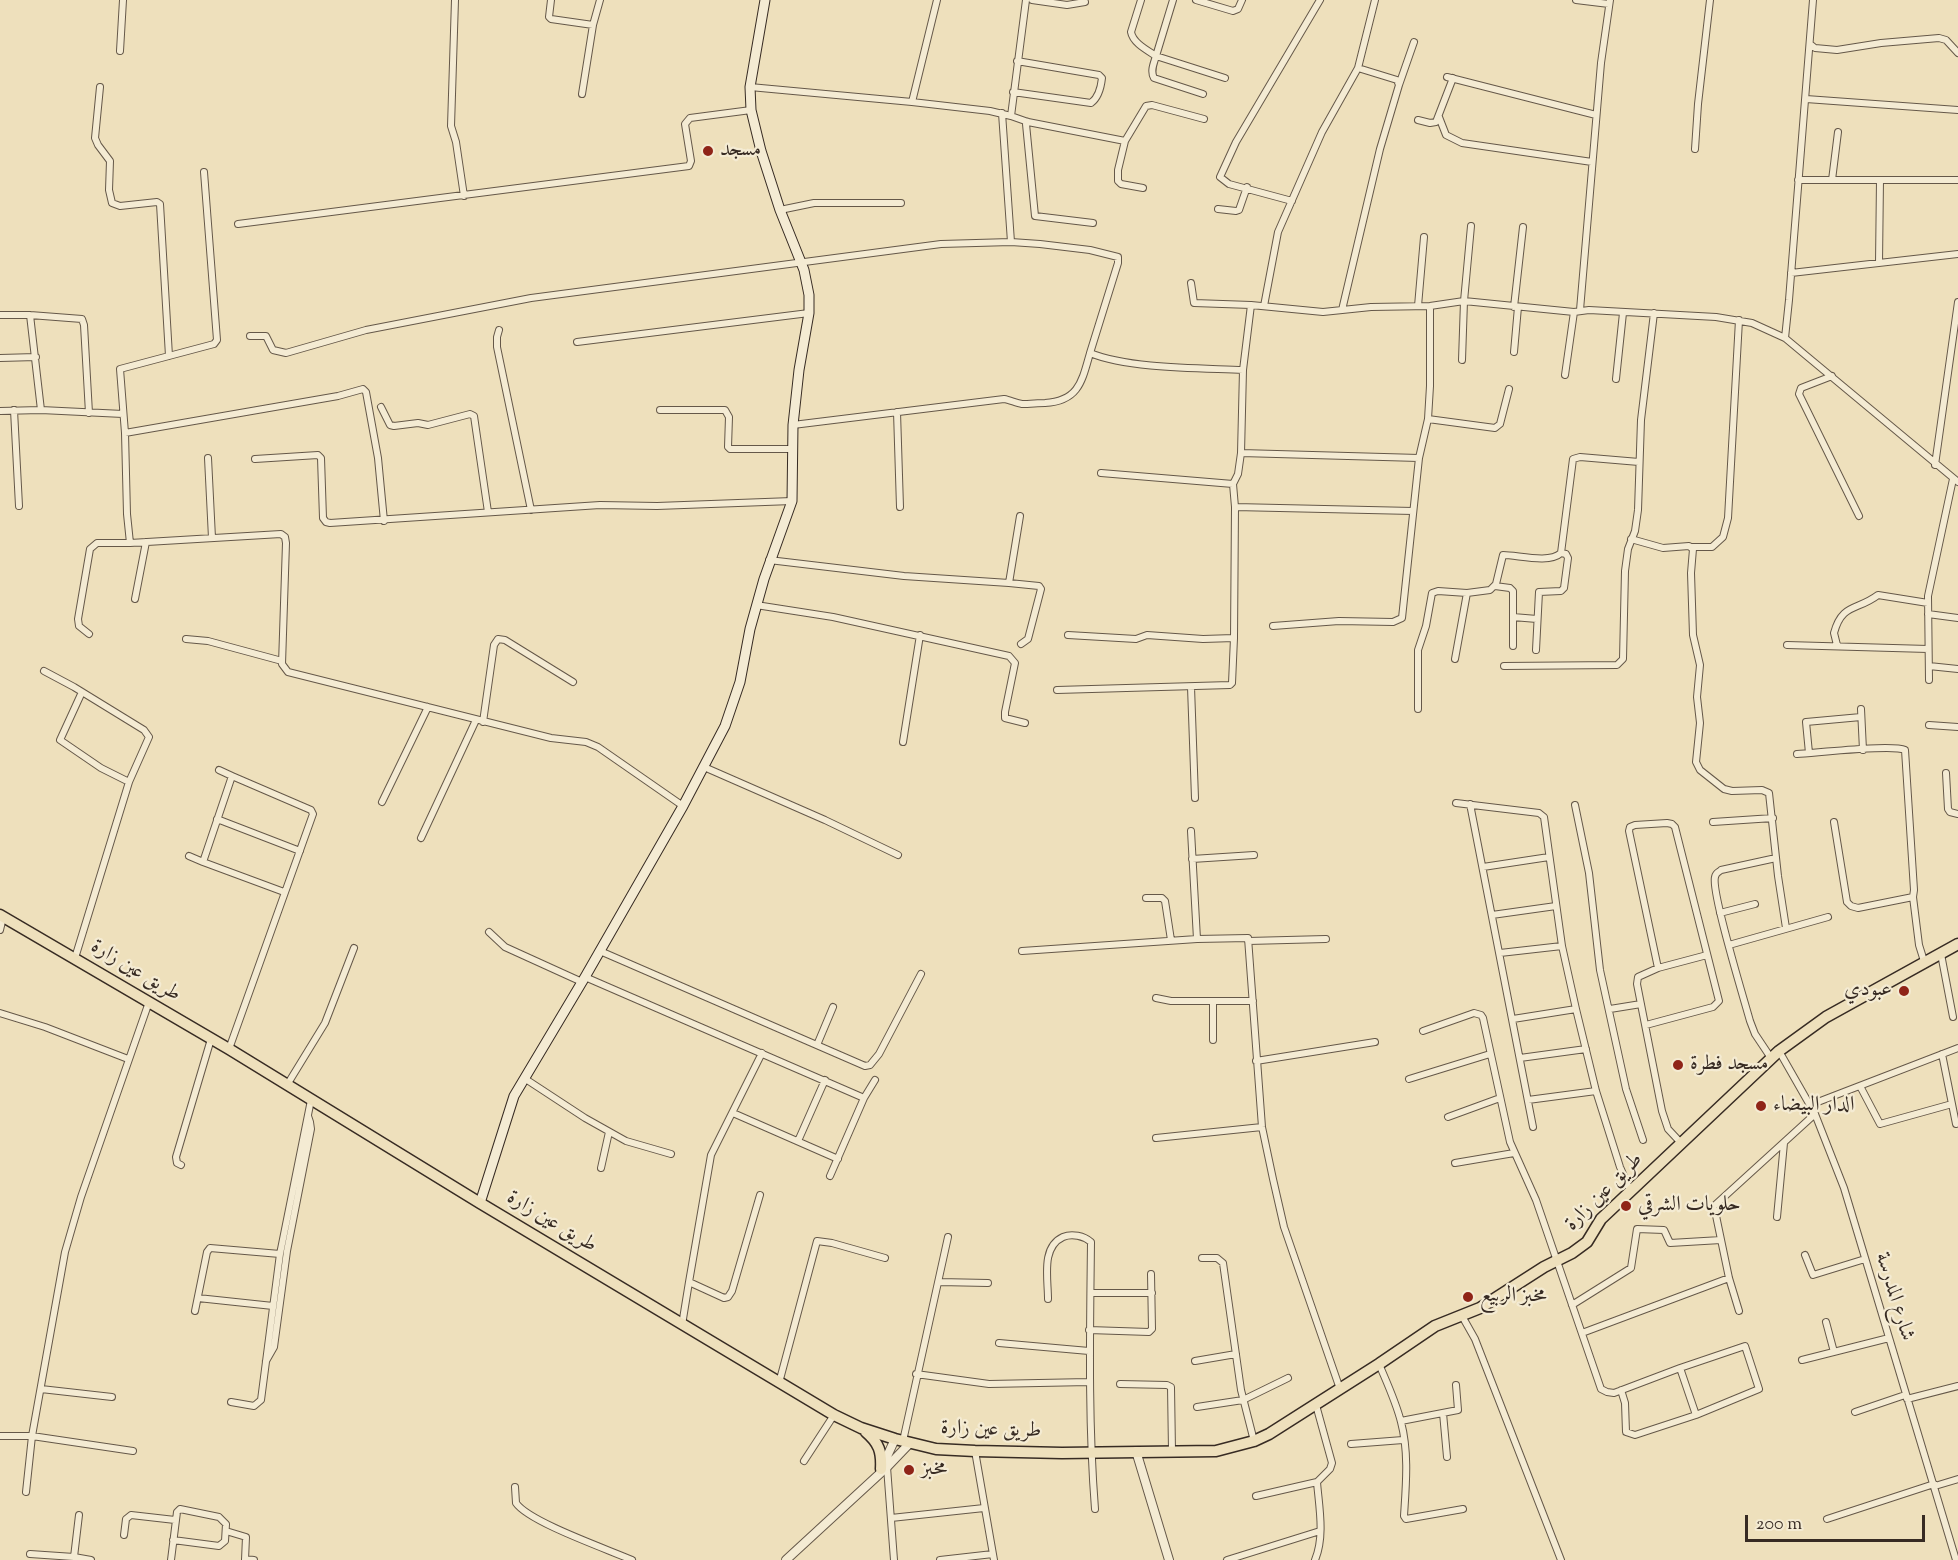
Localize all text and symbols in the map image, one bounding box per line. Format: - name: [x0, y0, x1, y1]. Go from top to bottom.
- place label: مسجد: [720, 138, 761, 164]
- marker: مسجد: [701, 144, 715, 158]
- street label: طريق عين زارة: [85, 935, 185, 1009]
- place label: عبودي: [1844, 978, 1892, 1004]
- marker: عبودي: [1897, 984, 1911, 998]
- place label: مسجد فطرة: [1690, 1052, 1768, 1078]
- marker: مسجد فطرة: [1671, 1058, 1685, 1072]
- place label: الدار البيضاء: [1773, 1093, 1855, 1119]
- marker: الدار البيضاء: [1754, 1099, 1768, 1113]
- street label: طريق عين زارة: [1561, 1149, 1649, 1237]
- street label: طريق عين زارة: [501, 1186, 601, 1260]
- place label: حلويات الشرقي: [1638, 1193, 1741, 1219]
- marker: حلويات الشرقي: [1619, 1199, 1633, 1213]
- street label: شارع المدرسة: [1868, 1250, 1918, 1344]
- place label: مخبز الربيع: [1480, 1284, 1547, 1310]
- marker: مخبز الربيع: [1461, 1290, 1475, 1304]
- street label: طريق عين زارة: [940, 1417, 1042, 1445]
- place label: مخبز: [921, 1457, 947, 1483]
- marker: مخبز: [902, 1463, 916, 1477]
- scale bar: [1748, 1503, 1928, 1541]
- text: 200 m: [1756, 1512, 1802, 1538]

